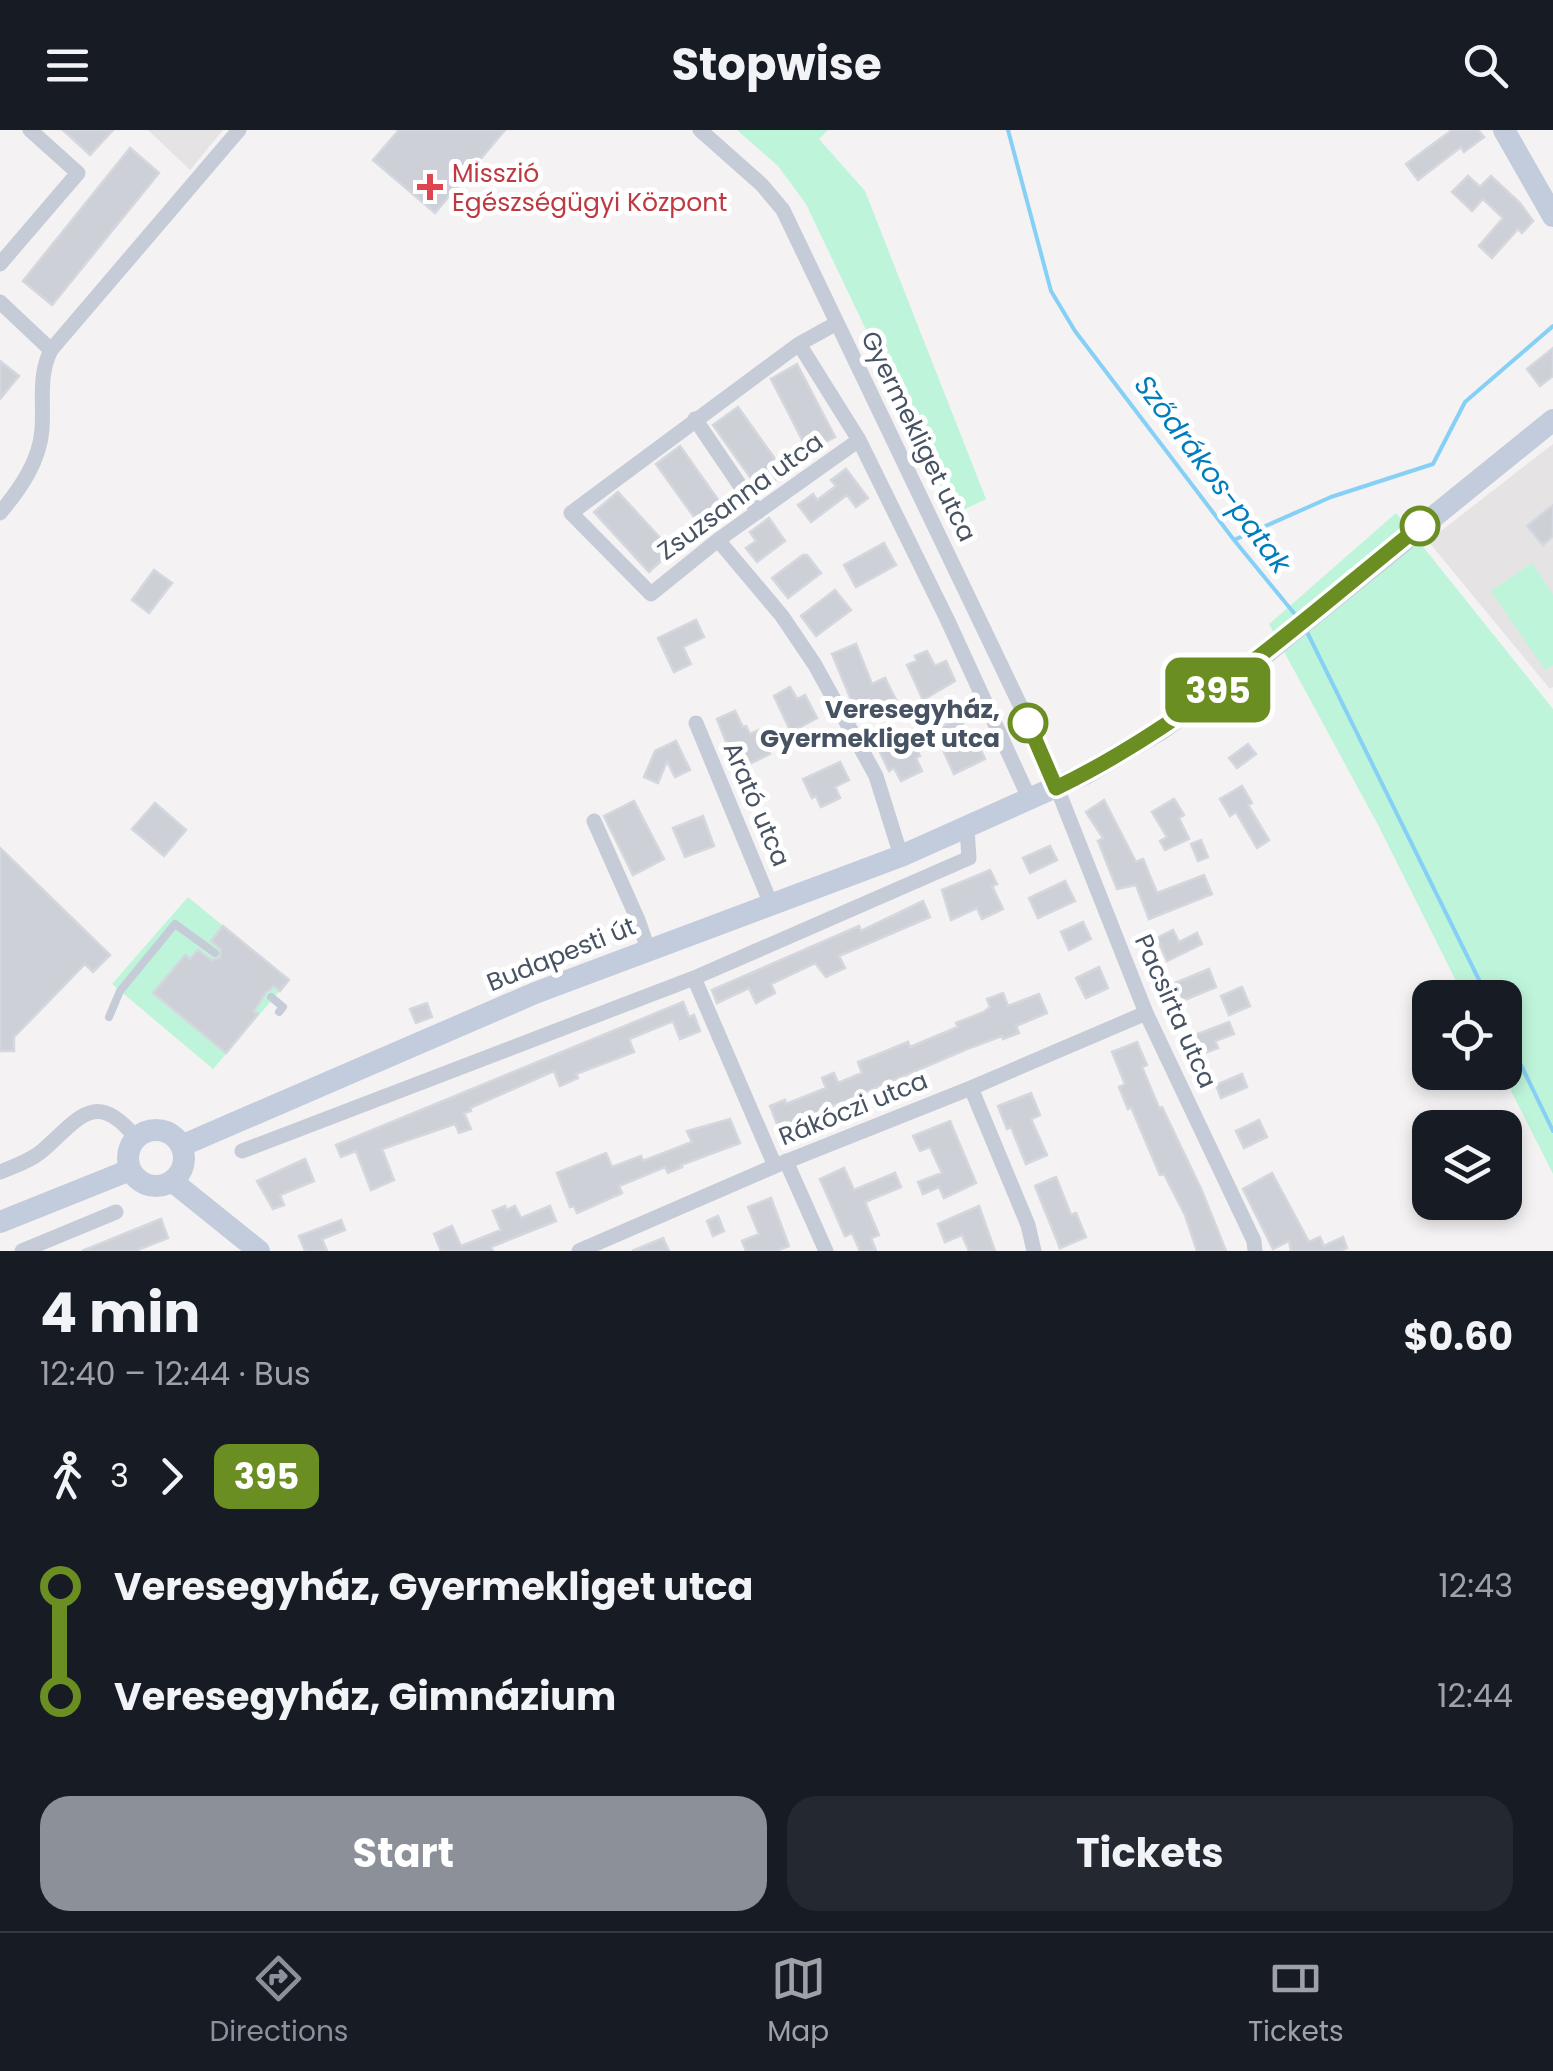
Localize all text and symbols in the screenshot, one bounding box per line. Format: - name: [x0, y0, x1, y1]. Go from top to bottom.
- text: Stopwise: [671, 33, 882, 96]
- icon: menu: [40, 38, 95, 93]
- icon: search: [1458, 38, 1513, 93]
- place label: Misszió Egészségügyi Központ: [452, 156, 727, 220]
- marker: Misszió Egészségügyi Központ: [417, 174, 443, 200]
- street label: Gyermekliget utca: [852, 325, 985, 547]
- water label: Sződrákos-patak: [1125, 367, 1301, 583]
- street label: Zsuzsanna utca: [650, 424, 830, 568]
- unlabelled marker: [1401, 507, 1439, 545]
- line badge: 395: [1160, 658, 1276, 722]
- text: 395: [1185, 666, 1251, 715]
- place label: Veresegyház, Gyermekliget utca: [760, 692, 1000, 756]
- marker: Veresegyház, Gyermekliget utca: [1009, 704, 1047, 742]
- street label: Arató utca: [715, 737, 798, 872]
- street label: Budapesti út: [482, 909, 641, 1000]
- street label: Pacsirta utca: [1126, 929, 1225, 1094]
- map controls: [1412, 980, 1522, 1220]
- button: locate: [1412, 980, 1522, 1090]
- street label: Rákóczi utca: [774, 1063, 933, 1154]
- button: layers: [1412, 1110, 1522, 1220]
- text: 4 min: [40, 1274, 200, 1351]
- text: $0.60: [1404, 1310, 1513, 1363]
- text: 12:40 – 12:44 · Bus: [40, 1351, 311, 1396]
- icon: walk: [40, 1449, 95, 1504]
- icon: forward: [144, 1449, 199, 1504]
- text: 395: [234, 1452, 299, 1501]
- text: 3: [110, 1453, 129, 1498]
- text: Veresegyház, Gyermekliget utca: [114, 1560, 753, 1613]
- text: 12:43: [1439, 1563, 1513, 1608]
- text: Veresegyház, Gimnázium: [114, 1670, 616, 1723]
- text: 12:44: [1437, 1673, 1513, 1718]
- button: Start: [40, 1796, 767, 1911]
- button: Tickets: [787, 1796, 1513, 1911]
- tab: Directions: [209, 1951, 348, 2053]
- tab: Map: [767, 1951, 829, 2053]
- tab: Tickets: [1248, 1951, 1344, 2053]

